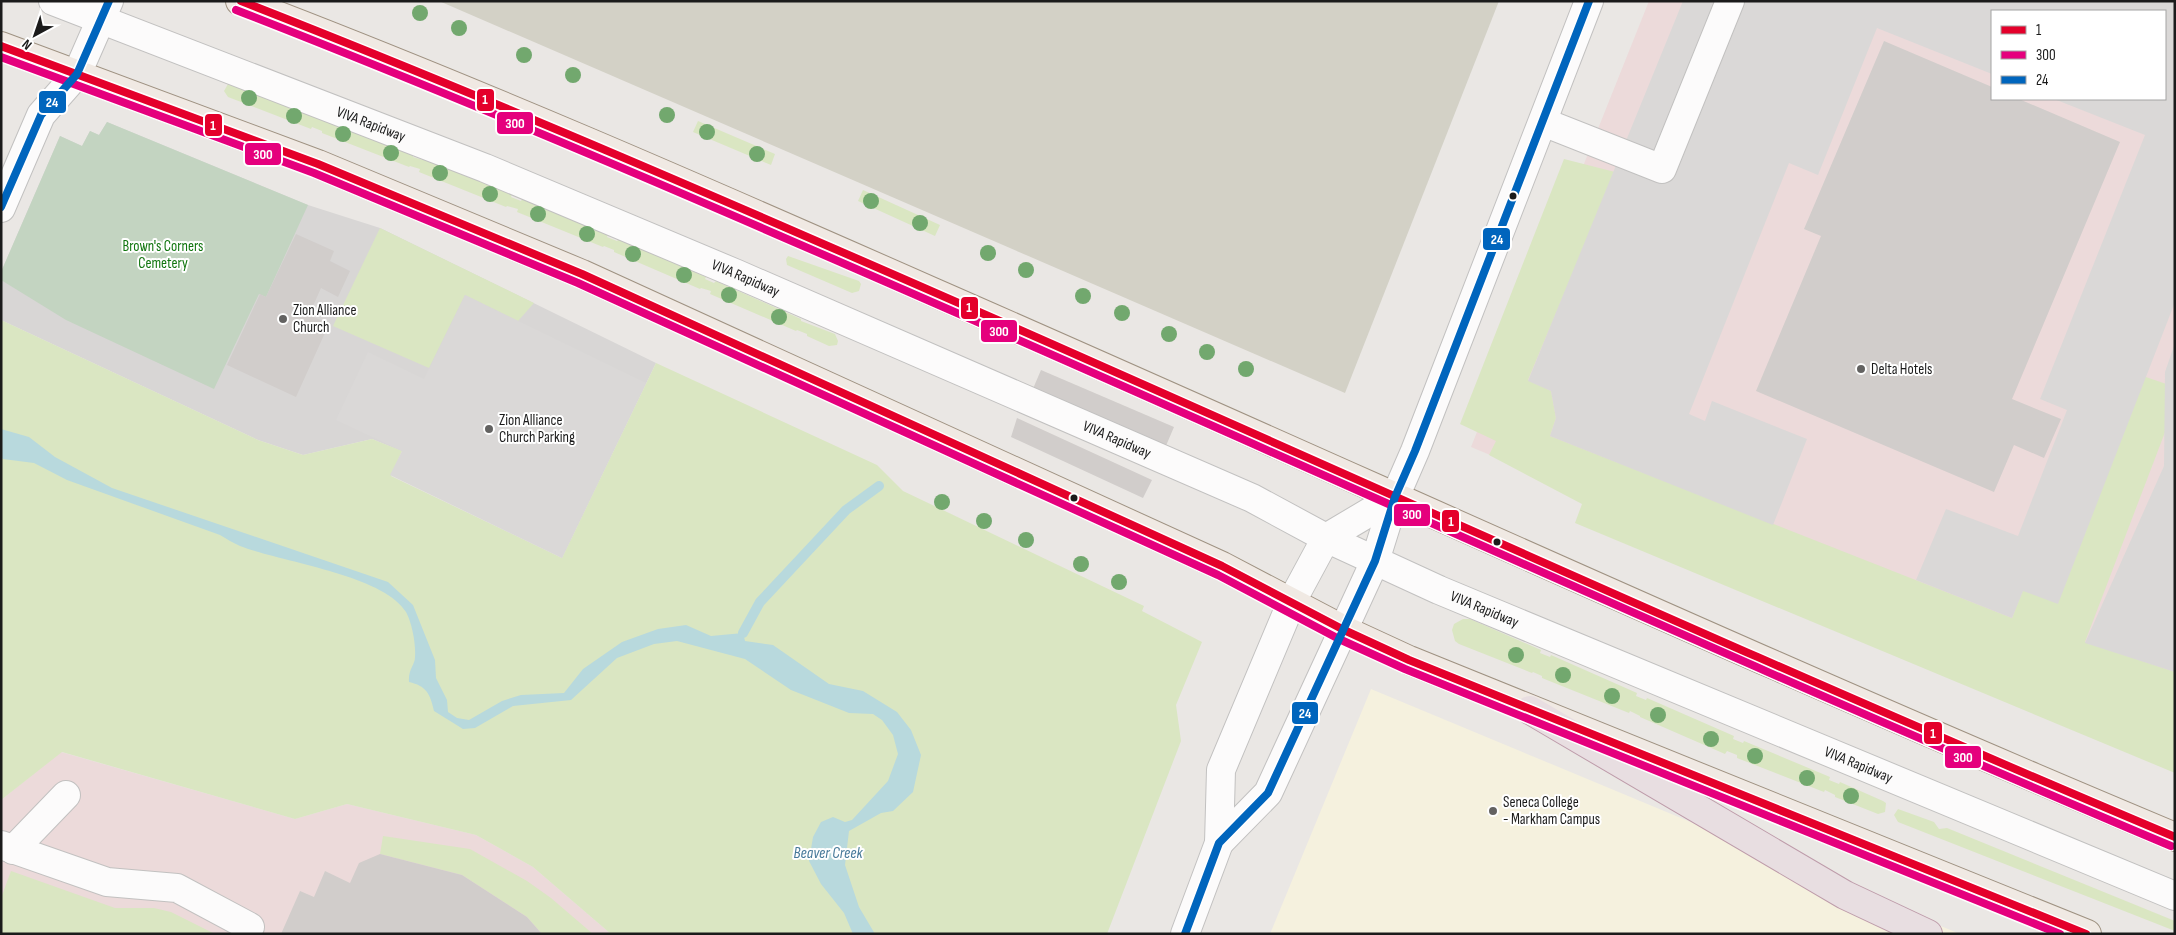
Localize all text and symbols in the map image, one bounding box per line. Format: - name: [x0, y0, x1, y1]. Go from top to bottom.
- north arrow: [10, 10, 60, 60]
- legend: [1991, 10, 2166, 100]
- text: 1: [2036, 21, 2042, 40]
- text: N: [19, 36, 35, 53]
- text: 300: [2036, 46, 2056, 65]
- text: 24: [2036, 71, 2048, 90]
- line badge: 1: [476, 88, 495, 112]
- line badge: 24: [38, 90, 67, 114]
- text: 1: [482, 91, 488, 108]
- text: 24: [46, 94, 59, 111]
- street label: VIVA Rapidway: [334, 102, 408, 146]
- line badge: 300: [496, 111, 534, 135]
- line badge: 1: [204, 113, 223, 137]
- text: 300: [505, 115, 525, 132]
- text: 1: [210, 117, 216, 134]
- line badge: 300: [244, 142, 282, 166]
- text: 300: [253, 146, 273, 163]
- unlabelled marker: [1508, 191, 1518, 201]
- line badge: 24: [1482, 227, 1511, 251]
- text: 24: [1491, 231, 1504, 248]
- park label: Brown's Corners Cemetery: [123, 237, 203, 273]
- street label: VIVA Rapidway: [709, 255, 783, 301]
- line badge: 1: [960, 296, 979, 320]
- text: 1: [966, 299, 972, 316]
- place label: Zion Alliance Church: [293, 301, 357, 337]
- marker: Zion Alliance Church: [277, 313, 289, 325]
- line badge: 300: [980, 319, 1018, 343]
- text: 300: [989, 323, 1009, 340]
- place label: Delta Hotels: [1871, 360, 1932, 379]
- marker: Delta Hotels: [1855, 363, 1867, 375]
- place label: Zion Alliance Church Parking: [499, 411, 575, 447]
- street label: VIVA Rapidway: [1080, 416, 1154, 463]
- marker: Zion Alliance Church Parking: [483, 423, 495, 435]
- unlabelled marker: [1069, 493, 1079, 503]
- line badge: 300: [1393, 503, 1431, 527]
- text: 300: [1402, 506, 1422, 523]
- line badge: 1: [1441, 509, 1460, 533]
- text: 1: [1448, 513, 1454, 530]
- unlabelled marker: [1492, 537, 1502, 547]
- street label: VIVA Rapidway: [1447, 586, 1522, 632]
- line badge: 24: [1291, 701, 1319, 725]
- text: 24: [1299, 705, 1312, 722]
- line badge: 1: [1923, 721, 1943, 745]
- text: 1: [1930, 725, 1936, 742]
- street label: VIVA Rapidway: [1821, 742, 1896, 787]
- line badge: 300: [1944, 745, 1982, 769]
- text: 300: [1953, 749, 1973, 766]
- place label: Seneca College - Markham Campus: [1503, 793, 1600, 829]
- marker: Seneca College - Markham Campus: [1487, 805, 1499, 817]
- water label: Beaver Creek: [793, 844, 864, 863]

